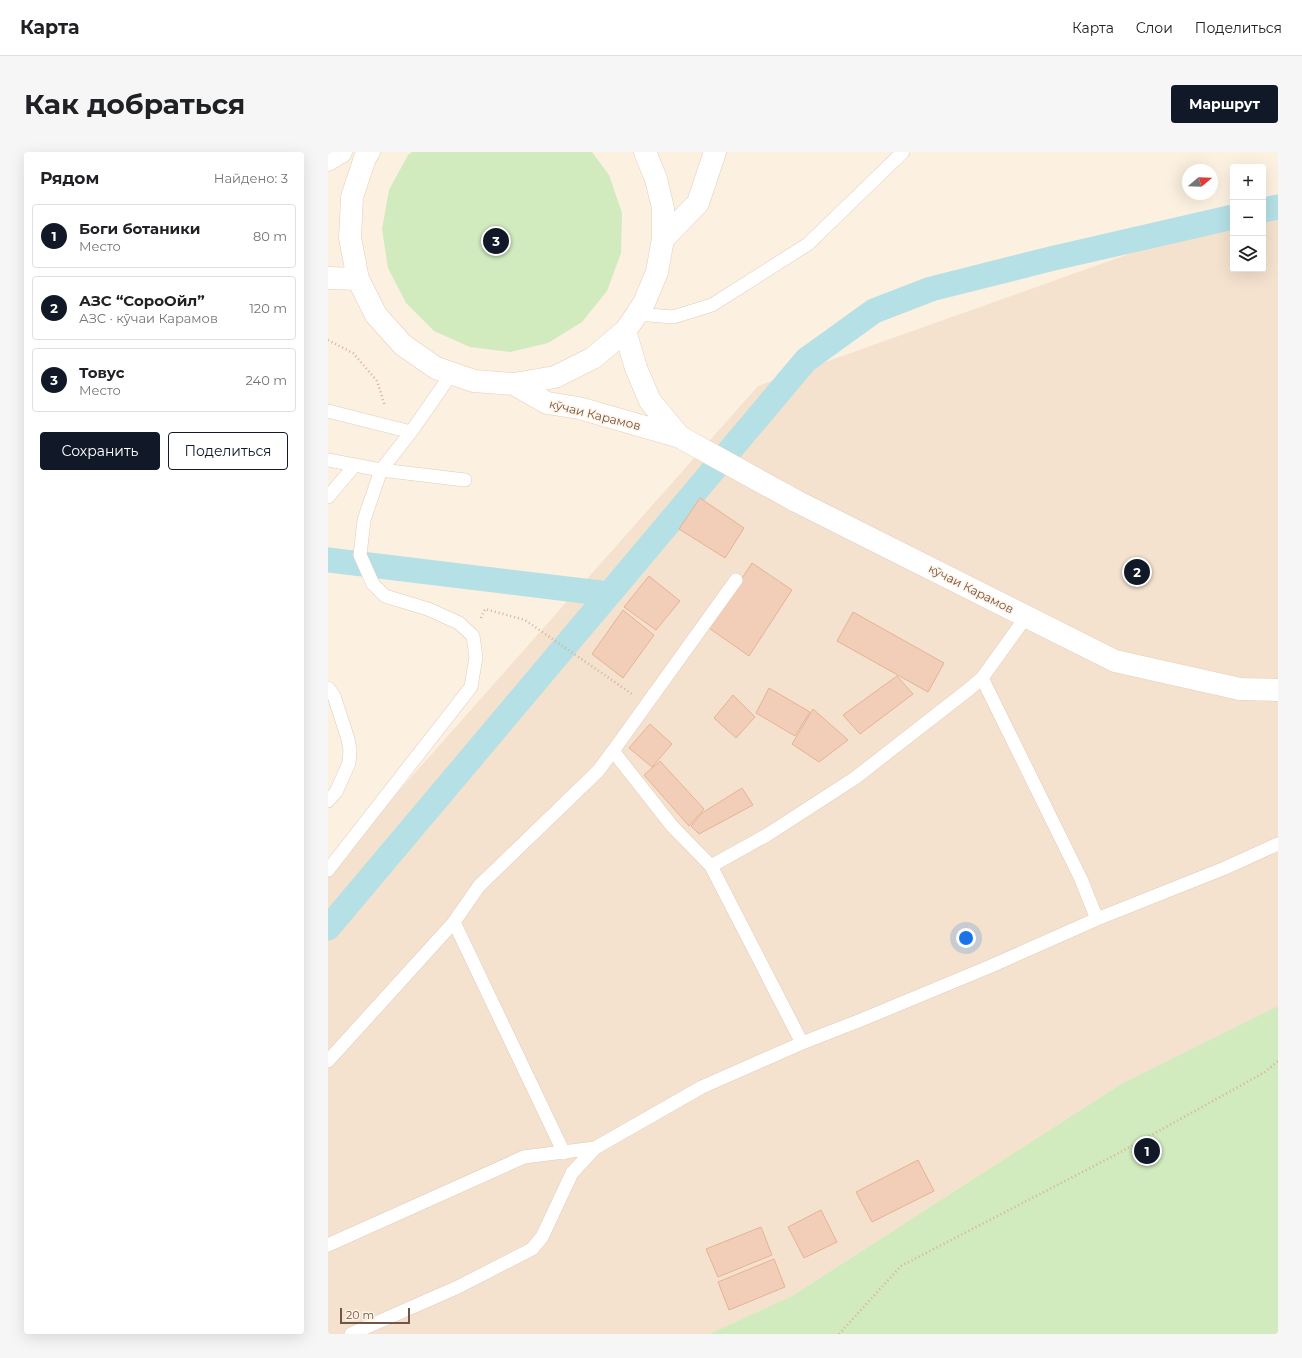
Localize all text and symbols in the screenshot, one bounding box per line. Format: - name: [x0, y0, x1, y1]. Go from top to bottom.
- text: Карта: [20, 16, 80, 39]
- text: Карта: [1072, 19, 1114, 37]
- text: Слои: [1136, 19, 1173, 37]
- text: Поделиться: [1195, 19, 1282, 37]
- button: Маршрут: [1171, 85, 1278, 123]
- text: Как добраться: [24, 87, 245, 121]
- north arrow: [1182, 164, 1218, 200]
- map controls: [1230, 164, 1266, 272]
- button: +: [1230, 164, 1266, 200]
- text: Рядом: [40, 168, 99, 188]
- text: Найдено: 3: [214, 170, 288, 186]
- button: −: [1230, 200, 1266, 236]
- text: Боги ботаники: [79, 219, 201, 238]
- pin: 3: [483, 226, 509, 256]
- text: 1: [51, 228, 57, 244]
- text: 80 m: [253, 228, 287, 244]
- button: layers: [1230, 236, 1266, 272]
- text: Место: [79, 238, 121, 254]
- text: АЗС “СороОйл”: [79, 291, 205, 310]
- text: 2: [50, 300, 58, 316]
- text: 120 m: [249, 300, 287, 316]
- text: АЗС · кӯчаи Карамов: [79, 310, 218, 326]
- text: Товус: [79, 363, 125, 382]
- text: 3: [50, 372, 58, 388]
- text: 240 m: [246, 372, 287, 388]
- text: Место: [79, 382, 121, 398]
- street label: кӯчаи Карамов: [548, 396, 642, 433]
- button: Сохранить: [40, 432, 160, 470]
- button: Поделиться: [168, 432, 288, 470]
- pin: 2: [1124, 557, 1150, 587]
- street label: кӯчаи Карамов: [926, 561, 1016, 617]
- your location: [956, 928, 976, 948]
- pin: 1: [1134, 1136, 1160, 1166]
- scale bar: [340, 1306, 410, 1325]
- text: 20 m: [346, 1308, 374, 1322]

